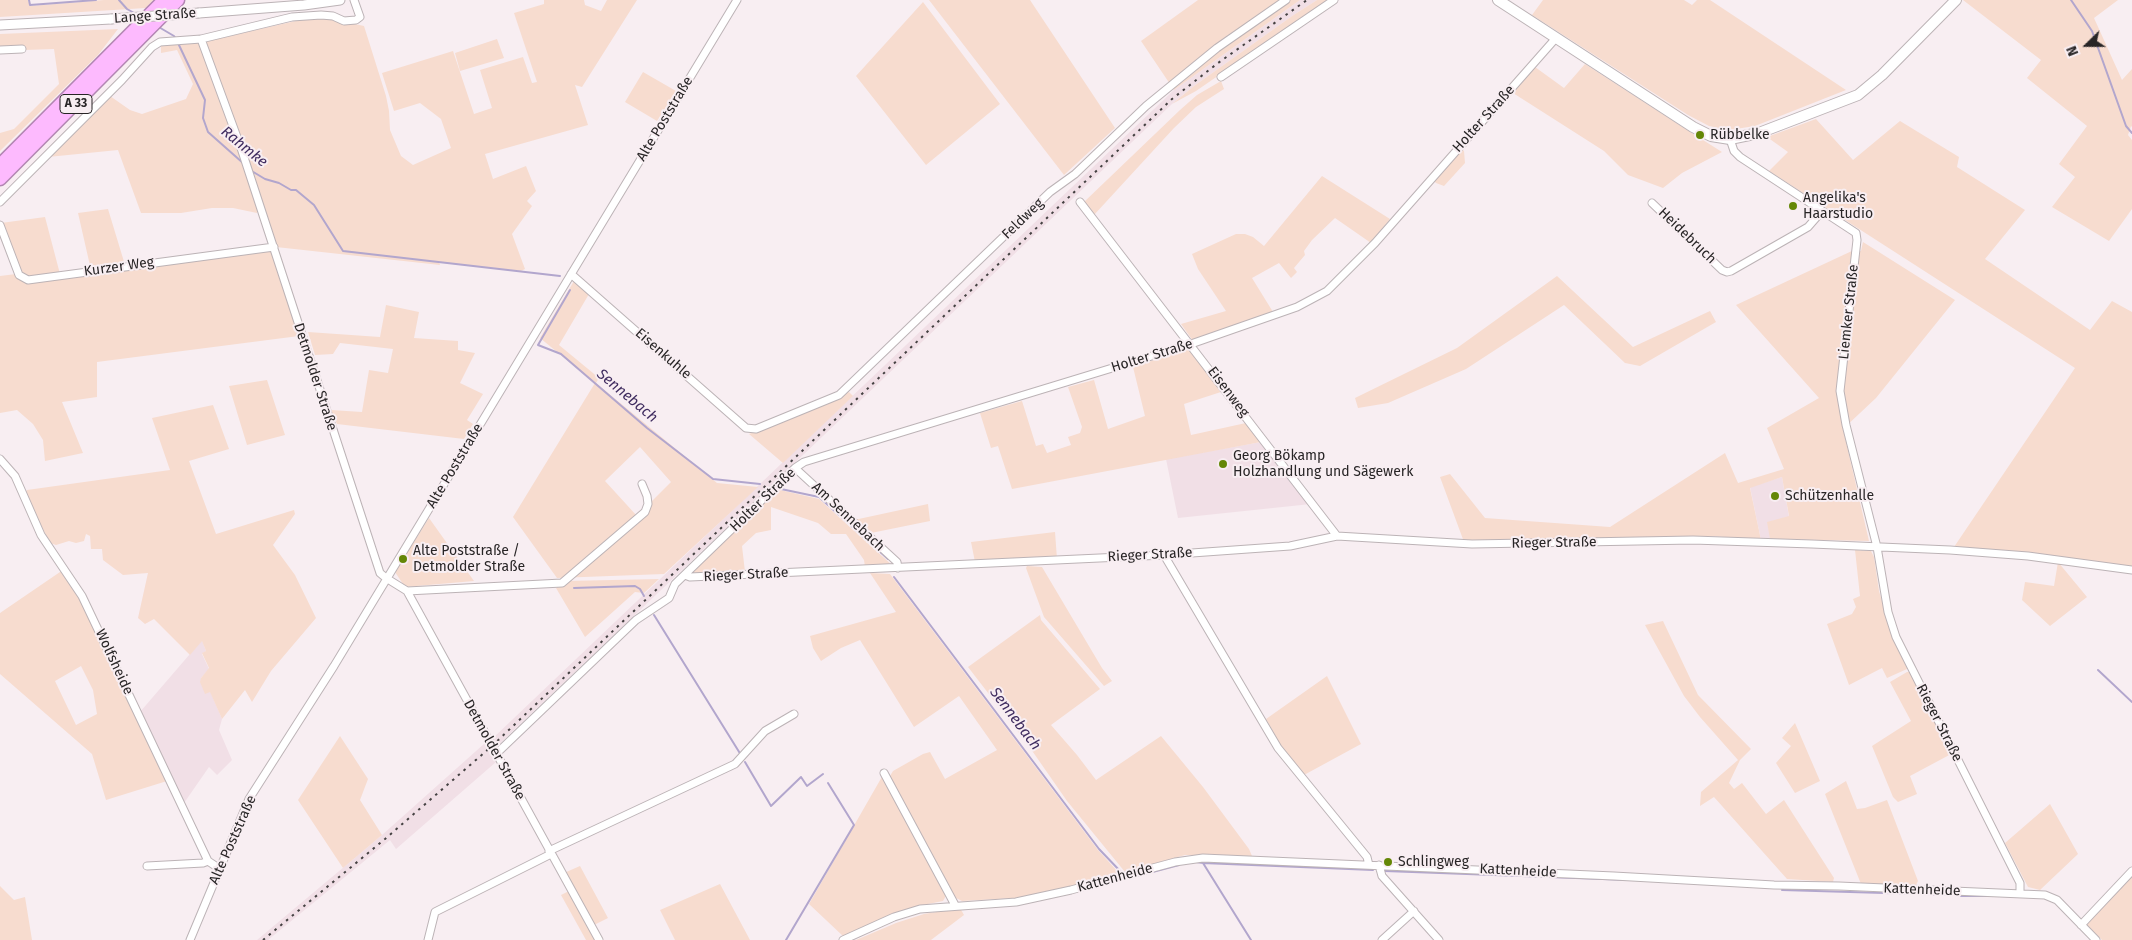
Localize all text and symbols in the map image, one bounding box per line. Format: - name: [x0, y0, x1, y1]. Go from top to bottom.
- street label: Lange Straße: [113, 5, 197, 27]
- north arrow: [2062, 20, 2112, 70]
- text: N: [2063, 43, 2082, 58]
- street label: Alte Poststraße: [633, 74, 697, 164]
- street label: Holter Straße: [1449, 82, 1519, 156]
- road number: A 33: [60, 95, 92, 114]
- water label: Rahmke: [217, 123, 271, 171]
- place label: Rübbelke: [1710, 127, 1770, 143]
- marker: Rübbelke: [1694, 129, 1706, 141]
- place label: Angelika's Haarstudio: [1803, 190, 1873, 222]
- street label: Feldweg: [999, 195, 1047, 243]
- marker: Angelika's Haarstudio: [1787, 200, 1799, 212]
- street label: Heidebruch: [1655, 204, 1719, 268]
- street label: Kurzer Weg: [83, 254, 155, 280]
- street label: Liemker Straße: [1836, 264, 1862, 360]
- street label: Detmolder Straße: [290, 321, 340, 433]
- street label: Eisenkuhle: [631, 325, 695, 383]
- street label: Holter Straße: [1109, 336, 1195, 376]
- street label: Eisenweg: [1204, 363, 1252, 421]
- water label: Sennebach: [593, 365, 661, 427]
- street label: Alte Poststraße: [423, 421, 487, 511]
- place label: Georg Bökamp Holzhandlung und Sägewerk: [1233, 448, 1413, 481]
- marker: Georg Bökamp Holzhandlung und Sägewerk: [1217, 458, 1229, 470]
- street label: Holter Straße: [727, 465, 799, 535]
- street label: Am Sennebach: [808, 479, 888, 555]
- place label: Schützenhalle: [1785, 488, 1874, 504]
- marker: Schützenhalle: [1769, 490, 1781, 502]
- street label: Rieger Straße: [1511, 534, 1597, 552]
- place label: Alte Poststraße / Detmolder Straße: [413, 543, 525, 576]
- street label: Rieger Straße: [1107, 544, 1193, 566]
- marker: Alte Poststraße / Detmolder Straße: [397, 553, 409, 565]
- street label: Rieger Straße: [703, 564, 789, 586]
- street label: Wolfsheide: [91, 626, 137, 698]
- street label: Rieger Straße: [1912, 681, 1966, 765]
- water label: Sennebach: [986, 684, 1044, 754]
- street label: Detmolder Straße: [459, 697, 529, 803]
- street label: Alte Poststraße: [206, 793, 260, 887]
- place label: Schlingweg: [1398, 854, 1469, 870]
- marker: Schlingweg: [1382, 856, 1394, 868]
- street label: Kattenheide: [1076, 860, 1154, 896]
- street label: Kattenheide: [1479, 861, 1557, 881]
- street label: Kattenheide: [1883, 880, 1961, 900]

